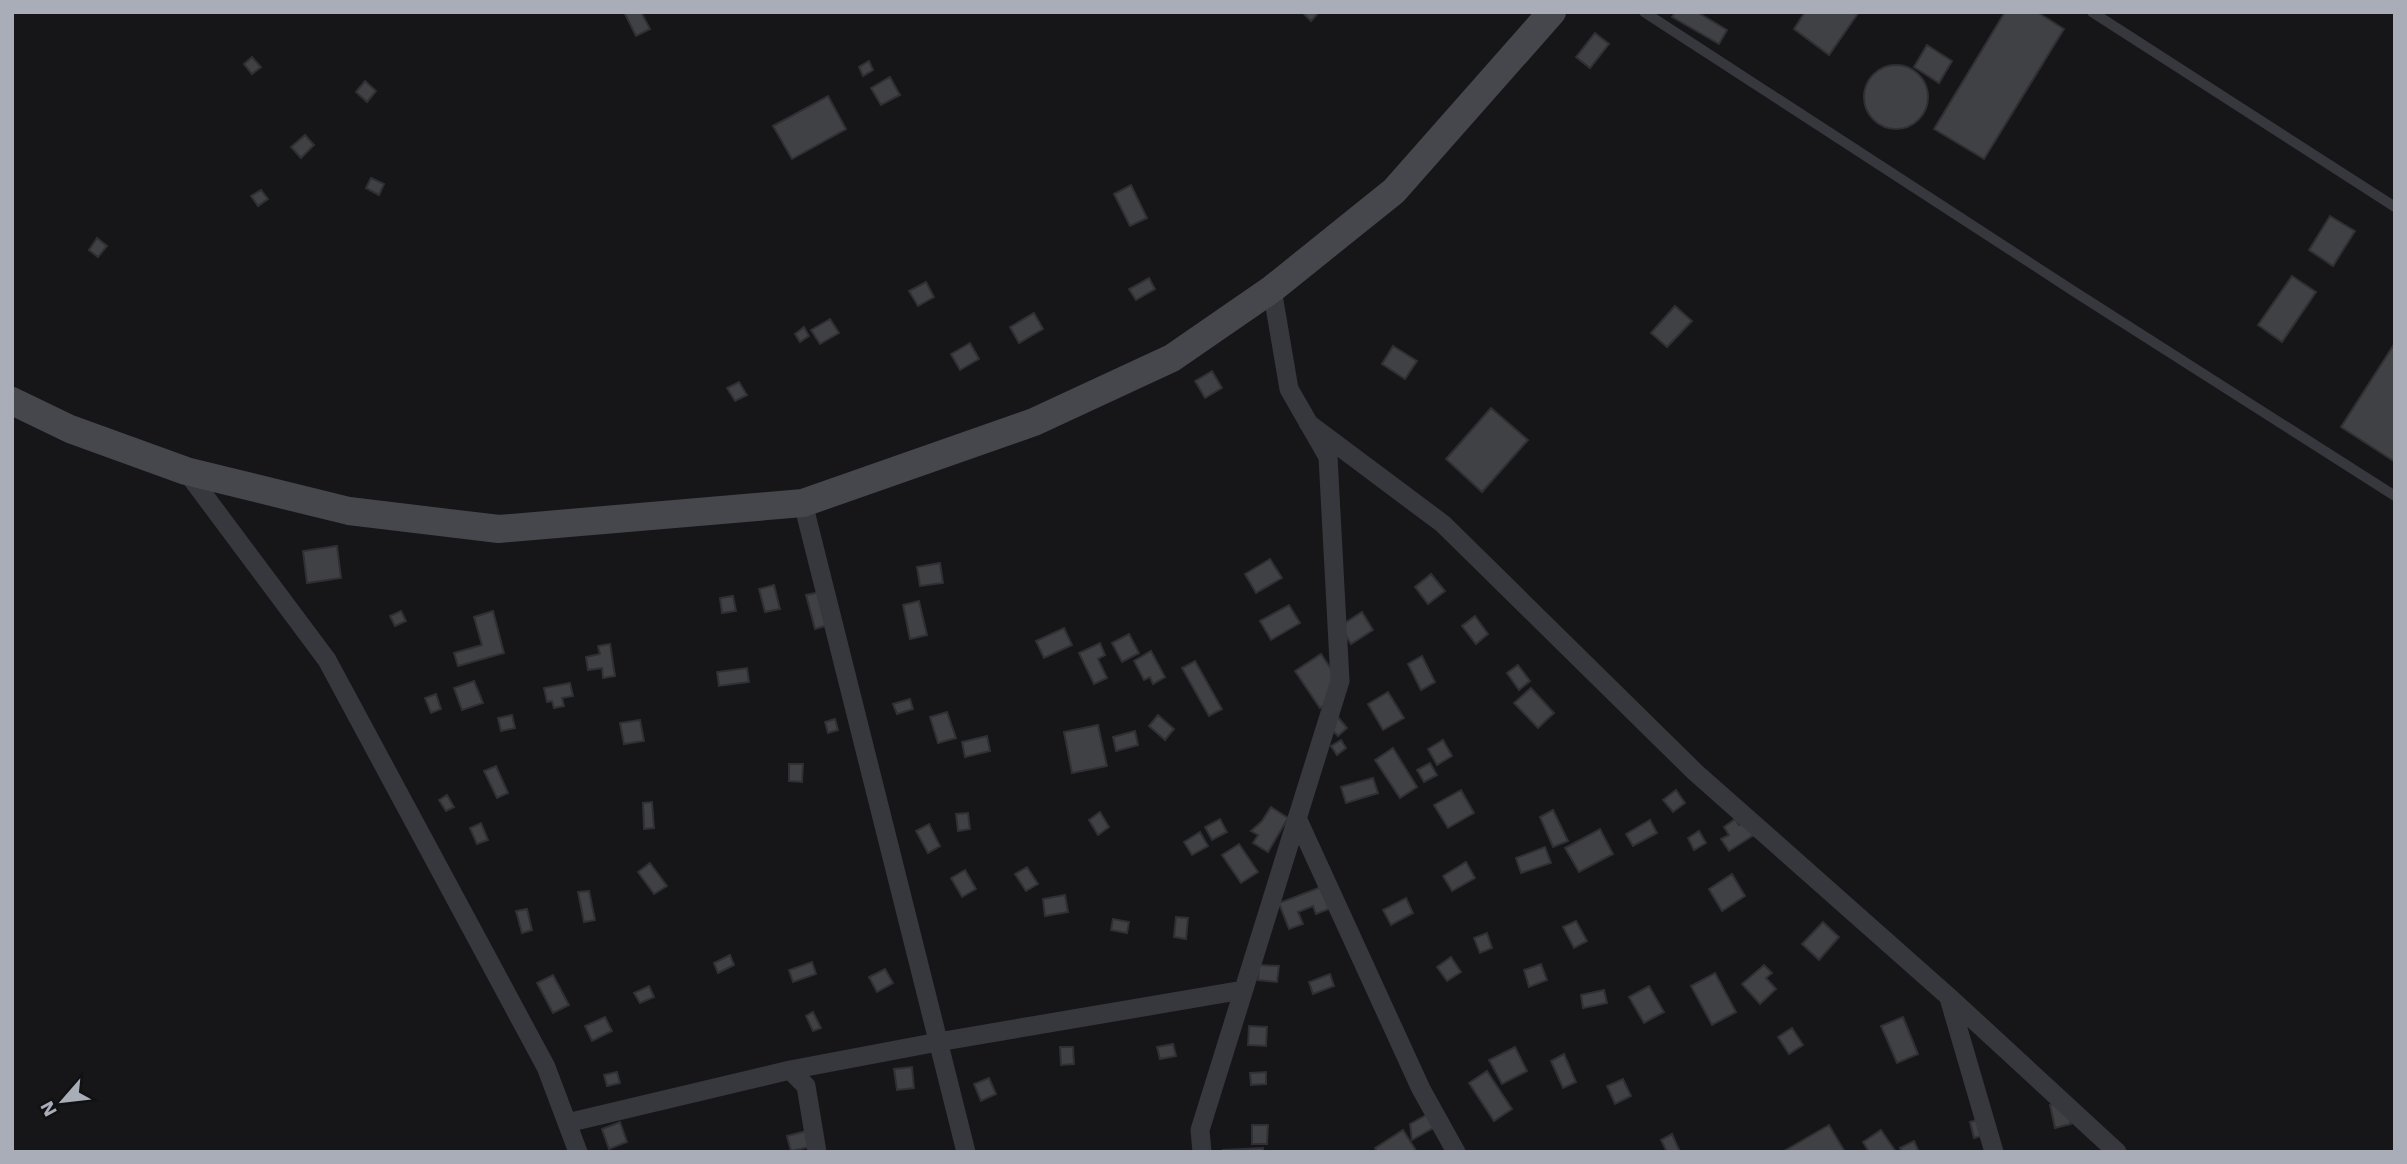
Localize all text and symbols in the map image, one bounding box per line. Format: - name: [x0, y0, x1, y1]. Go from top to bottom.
- north arrow: [28, 1066, 98, 1136]
- text: N: [35, 1097, 62, 1120]

